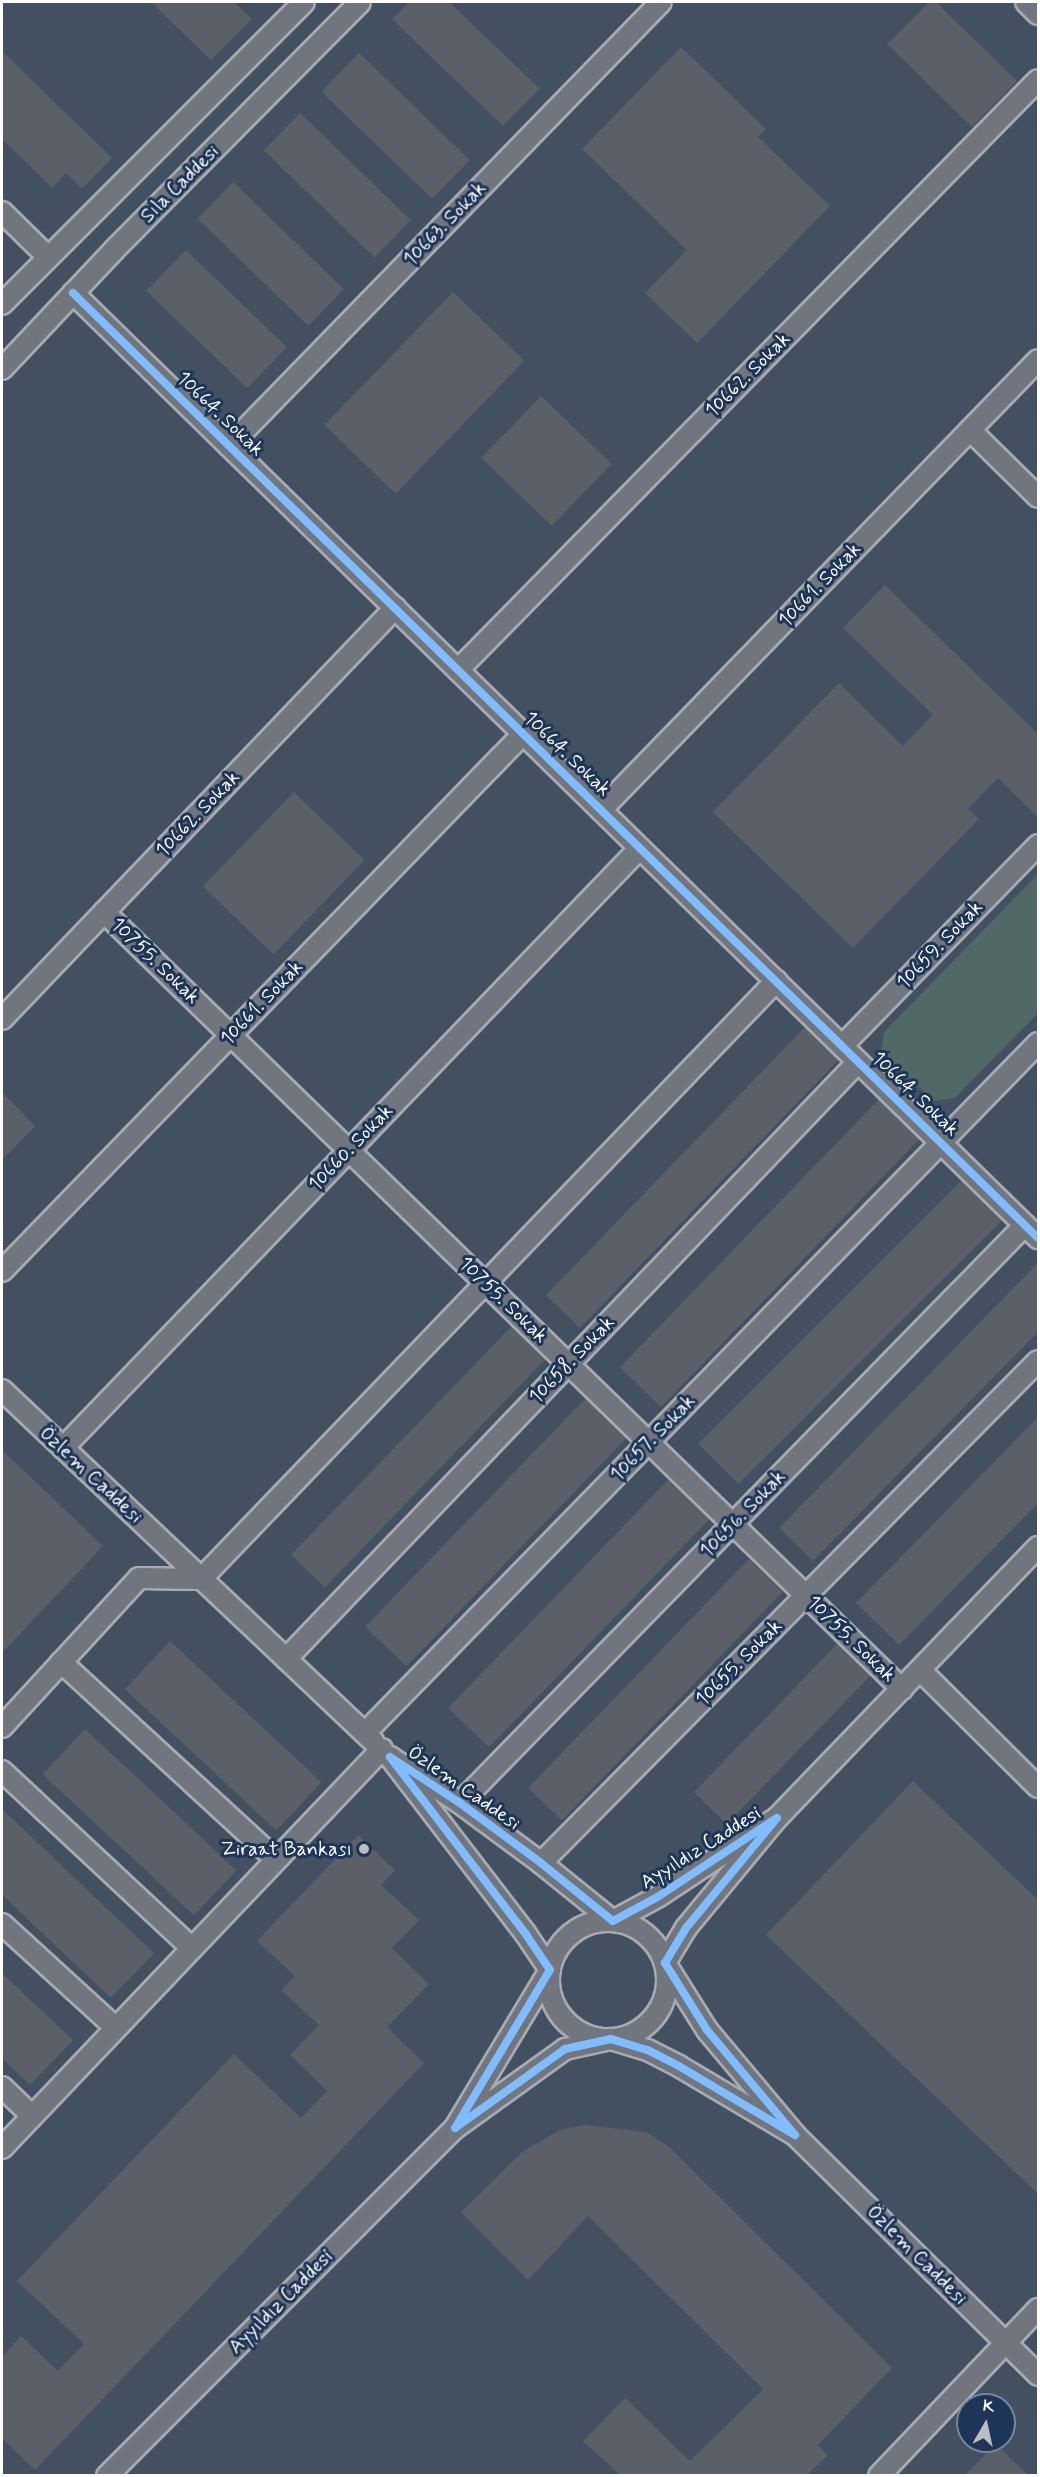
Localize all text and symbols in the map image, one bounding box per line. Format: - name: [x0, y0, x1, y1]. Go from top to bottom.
- street label: Sıla Caddesi: [134, 138, 226, 230]
- street label: 10663. Sokak: [399, 177, 491, 271]
- street label: 10662. Sokak: [700, 327, 796, 423]
- street label: 10664. Sokak: [171, 366, 269, 462]
- street label: 10661. Sokak: [774, 538, 866, 632]
- street label: 10664. Sokak: [518, 706, 616, 802]
- street label: 10662. Sokak: [151, 766, 245, 862]
- street label: 10659. Sokak: [892, 896, 988, 994]
- street label: 10755. Sokak: [106, 913, 204, 1009]
- street label: 10661. Sokak: [216, 956, 308, 1050]
- street label: 10664. Sokak: [866, 1046, 964, 1142]
- street label: 10660. Sokak: [304, 1100, 398, 1196]
- street label: 10755. Sokak: [454, 1252, 552, 1348]
- street label: 10658. Sokak: [524, 1311, 620, 1409]
- street label: 10657. Sokak: [605, 1389, 701, 1487]
- street label: Özlem Caddesi: [35, 1421, 147, 1529]
- street label: 10656. Sokak: [695, 1465, 791, 1563]
- street label: 10755. Sokak: [802, 1591, 900, 1687]
- street label: 10655. Sokak: [691, 1615, 787, 1711]
- street label: Özlem Caddesi: [403, 1740, 525, 1836]
- street label: Ayyıldız Caddesi: [635, 1800, 767, 1896]
- place label: Ziraat Bankası: [221, 1837, 352, 1861]
- marker: Ziraat Bankası: [357, 1842, 371, 1856]
- street label: Özlem Caddesi: [862, 2200, 972, 2310]
- street label: Ayyıldız Caddesi: [222, 2243, 340, 2361]
- north arrow: [956, 2393, 1016, 2453]
- text: K: [981, 2395, 996, 2418]

